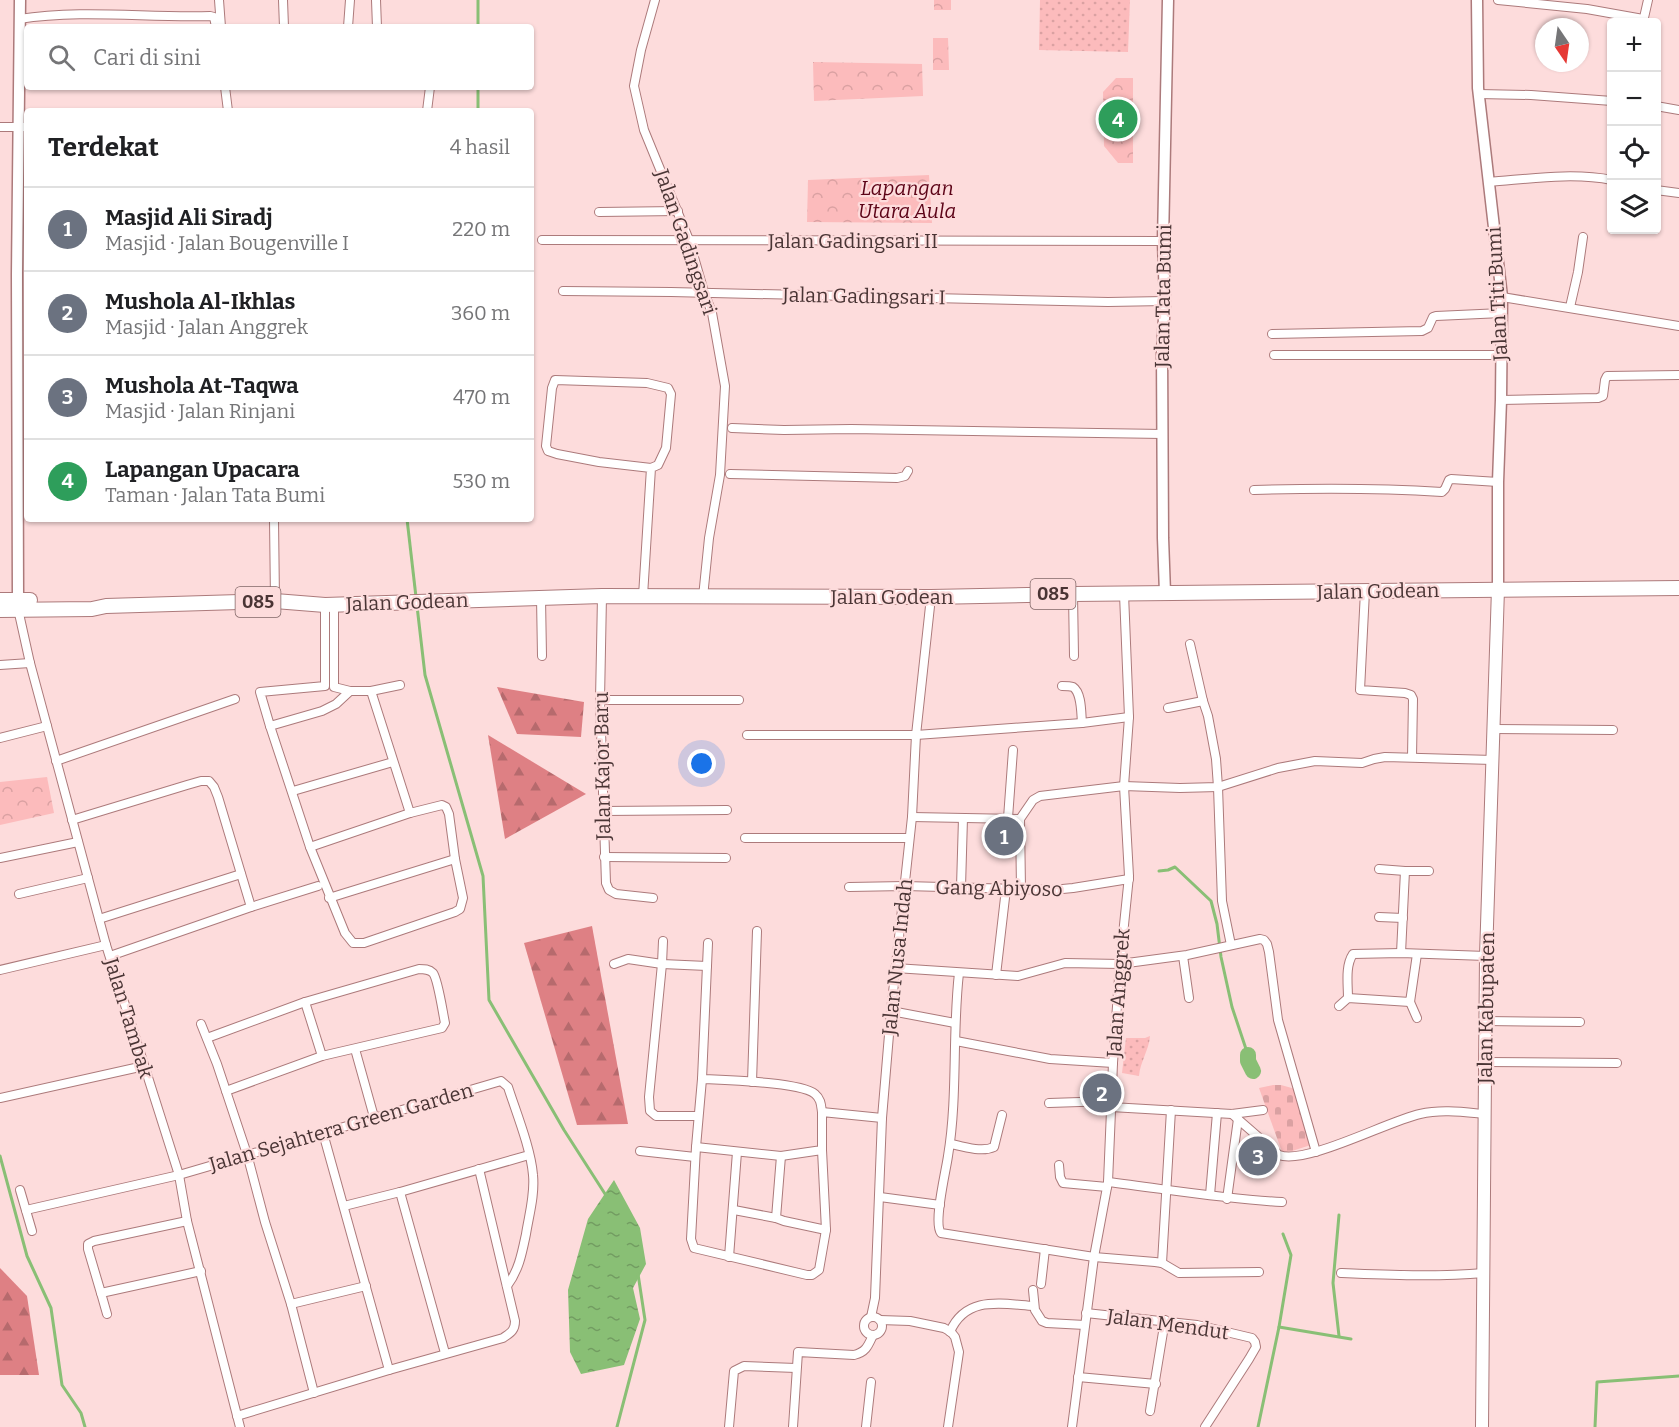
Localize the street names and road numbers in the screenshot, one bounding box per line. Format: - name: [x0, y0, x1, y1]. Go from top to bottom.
- street label: Jalan Gadingsari: [650, 165, 722, 318]
- street label: Jalan Tata Bumi: [1150, 224, 1176, 369]
- street label: Jalan Titi Bumi: [1481, 226, 1513, 363]
- street label: Jalan Gadingsari II: [767, 229, 938, 253]
- street label: Jalan Gadingsari I: [781, 283, 946, 309]
- street label: Jalan Godean: [1315, 578, 1440, 604]
- road number: 085: [1030, 579, 1076, 609]
- street label: Jalan Godean: [830, 585, 954, 609]
- road number: 085: [236, 587, 280, 617]
- street label: Jalan Godean: [344, 588, 469, 616]
- street label: Jalan Kajor Baru: [589, 691, 616, 842]
- street label: Gang Abiyoso: [935, 875, 1063, 901]
- street label: Jalan Nusa Indah: [877, 877, 917, 1038]
- street label: Jalan Anggrek: [1101, 927, 1135, 1059]
- street label: Jalan Kabupaten: [1473, 932, 1499, 1085]
- street label: Jalan Tambak: [99, 954, 159, 1082]
- street label: Jalan Sejahtera Green Garden: [205, 1078, 476, 1177]
- street label: Jalan Mendut: [1105, 1303, 1230, 1344]

